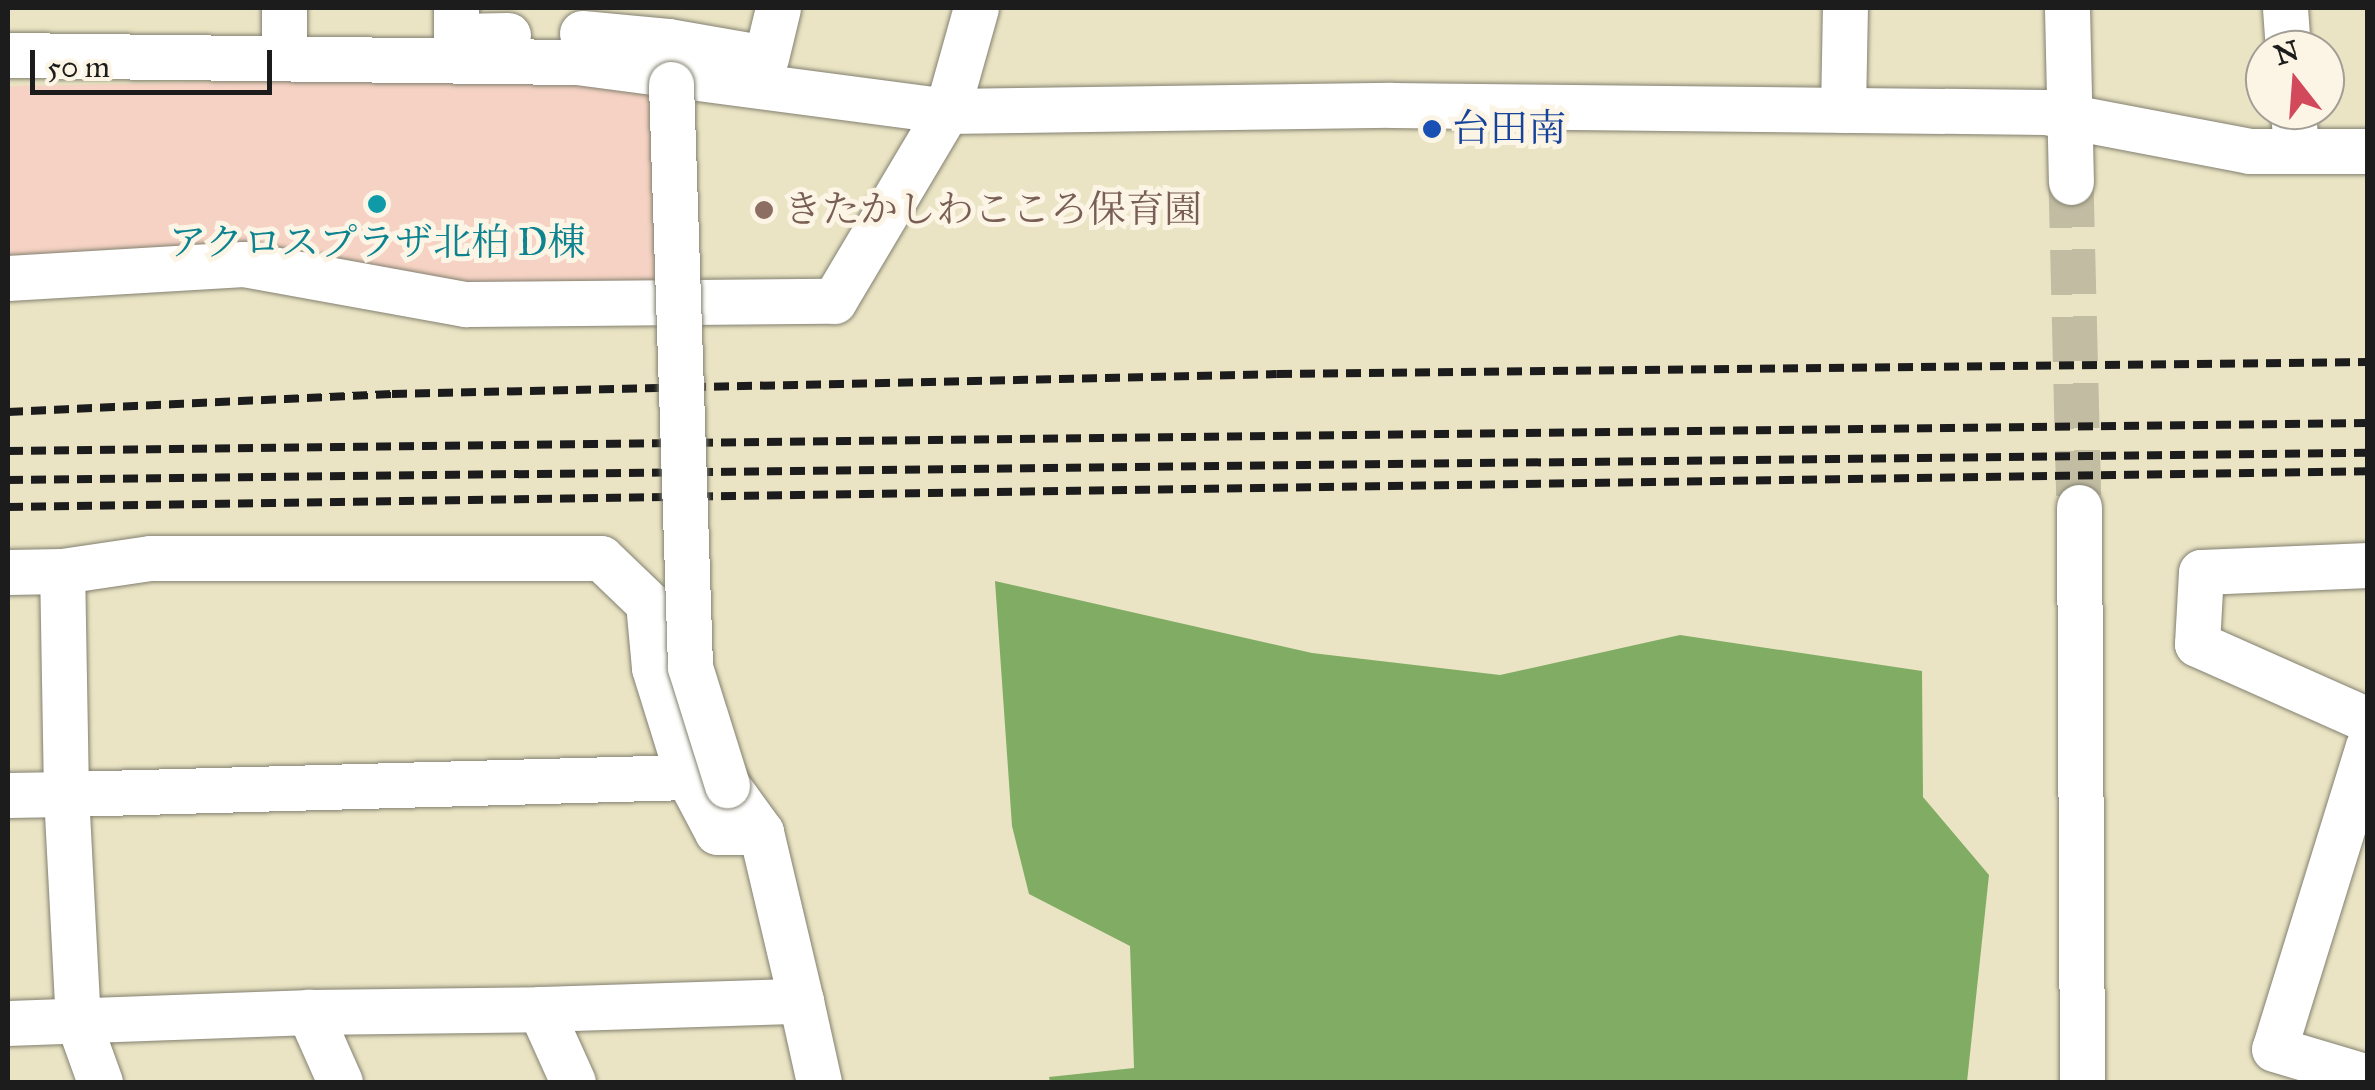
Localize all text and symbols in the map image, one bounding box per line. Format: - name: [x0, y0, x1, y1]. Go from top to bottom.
- scale bar: [35, 30, 278, 92]
- north arrow: [2245, 30, 2345, 130]
- text: N: [2270, 33, 2303, 73]
- text: 50 m: [47, 49, 110, 85]
- place label: 台田南: [1452, 106, 1566, 152]
- marker: 台田南: [1421, 118, 1443, 140]
- place label: きたかしわこころ保育園: [784, 187, 1202, 233]
- marker: アクロスプラザ北柏 D棟: [366, 193, 388, 215]
- marker: きたかしわこころ保育園: [753, 199, 775, 221]
- place label: アクロスプラザ北柏 D棟: [168, 220, 586, 266]

